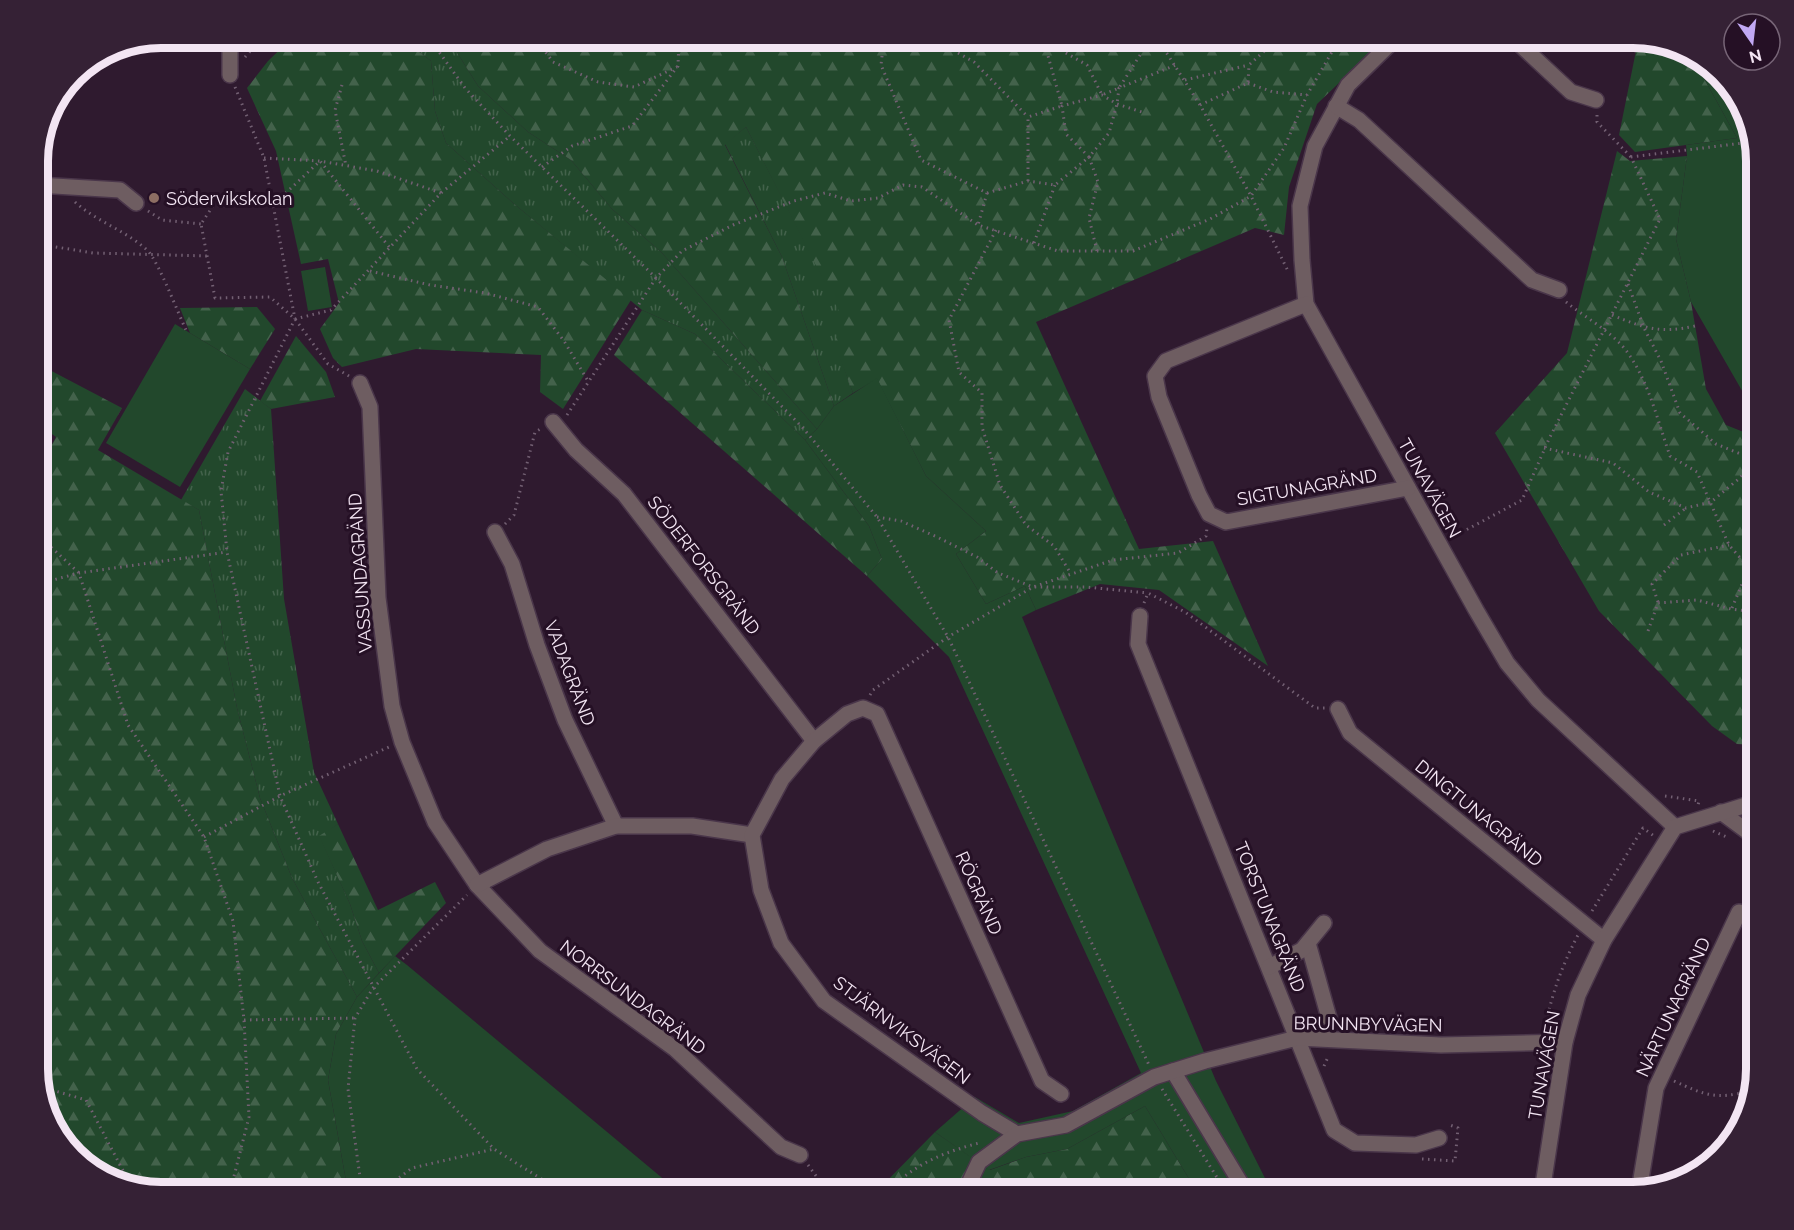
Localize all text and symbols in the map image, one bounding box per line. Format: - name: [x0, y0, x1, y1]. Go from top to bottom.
- north arrow: [1722, 12, 1782, 72]
- text: N: [1747, 45, 1764, 67]
- place label: Södervikskolan: [166, 188, 292, 209]
- marker: Södervikskolan: [147, 191, 161, 205]
- street label: TUNAVÄGEN: [1394, 435, 1466, 541]
- street label: SIGTUNAGRÄND: [1235, 464, 1379, 510]
- street label: VASSUNDAGRÄND: [344, 492, 376, 654]
- street label: SÖDERFORSGRÄND: [643, 492, 765, 639]
- street label: VADAGRÄND: [540, 617, 600, 729]
- street label: DINGTUNAGRÄND: [1411, 755, 1547, 871]
- street label: TORSTUNAGRÄND: [1230, 839, 1310, 995]
- street label: RÖGRÄND: [951, 848, 1007, 938]
- street label: NÄRTUNAGRÄND: [1631, 934, 1715, 1080]
- street label: NORRSUNDAGRÄND: [556, 935, 710, 1059]
- street label: STJÄRNVIKSVÄGEN: [829, 972, 975, 1088]
- street label: TUNAVÄGEN: [1524, 1009, 1564, 1121]
- street label: BRUNNBYVÄGEN: [1293, 1012, 1443, 1036]

